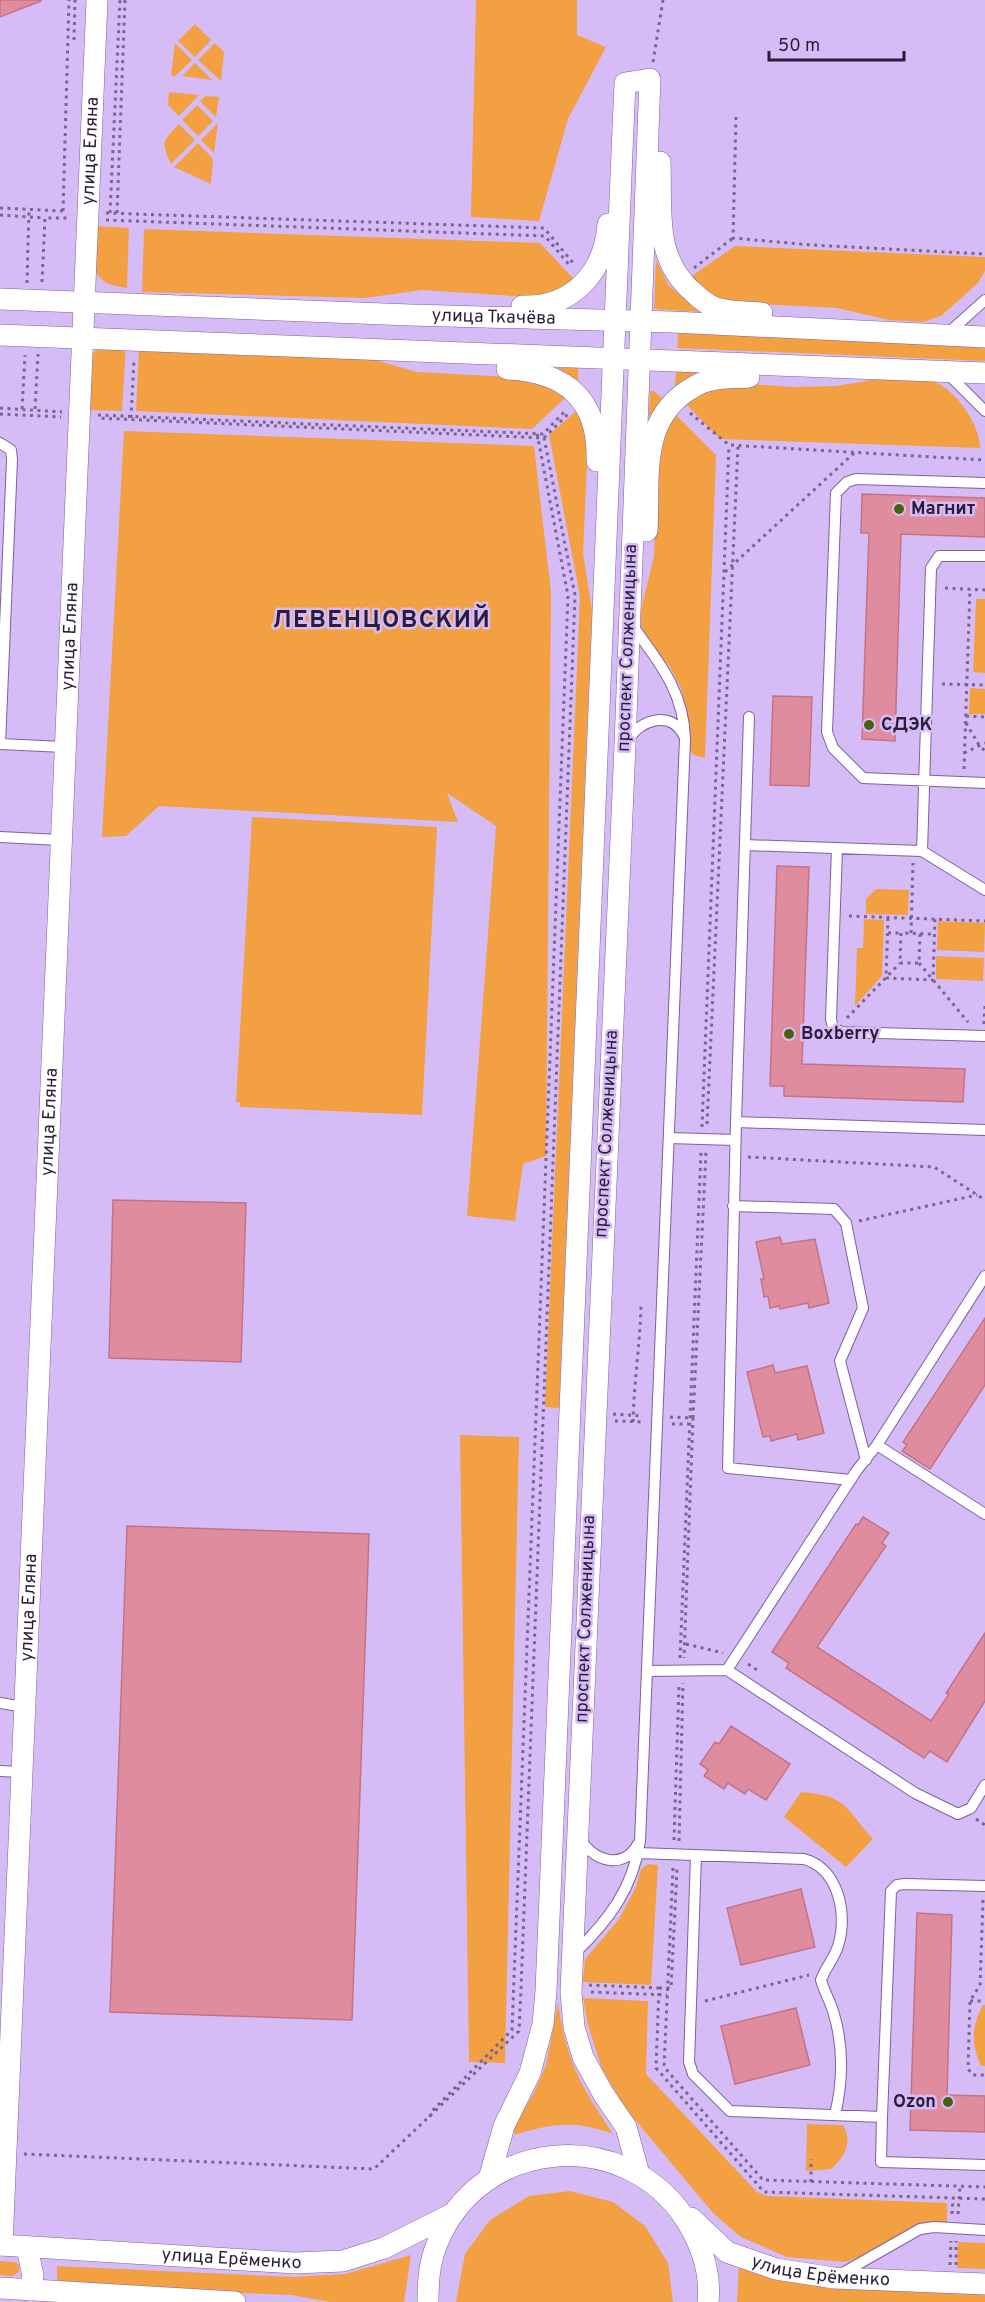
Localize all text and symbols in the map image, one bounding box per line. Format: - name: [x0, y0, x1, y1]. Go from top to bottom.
- scale bar: [769, 24, 904, 62]
- text: 50 m: [778, 35, 820, 58]
- street label: улица Еляна: [77, 96, 104, 205]
- street label: улица Ткачёва: [431, 304, 556, 330]
- place label: Магнит: [911, 498, 976, 521]
- marker: Магнит: [892, 502, 906, 516]
- street label: проспект Солженицына: [613, 544, 643, 752]
- street label: улица Еляна: [56, 582, 84, 691]
- district label: ЛЕВЕНЦОВСКИЙ: [273, 604, 491, 636]
- place label: СДЭК: [881, 714, 933, 737]
- marker: СДЭК: [862, 718, 876, 732]
- place label: Boxberry: [801, 1023, 879, 1046]
- marker: Boxberry: [782, 1027, 796, 1041]
- street label: проспект Солженицына: [590, 1030, 624, 1238]
- street label: улица Еляна: [36, 1067, 63, 1177]
- street label: проспект Солженицына: [571, 1515, 601, 1723]
- street label: улица Еляна: [15, 1553, 43, 1662]
- place label: Ozon: [893, 2091, 936, 2114]
- marker: Ozon: [941, 2095, 955, 2109]
- street label: улица Ерёменко: [161, 2243, 302, 2275]
- street label: улица Ерёменко: [748, 2250, 890, 2292]

